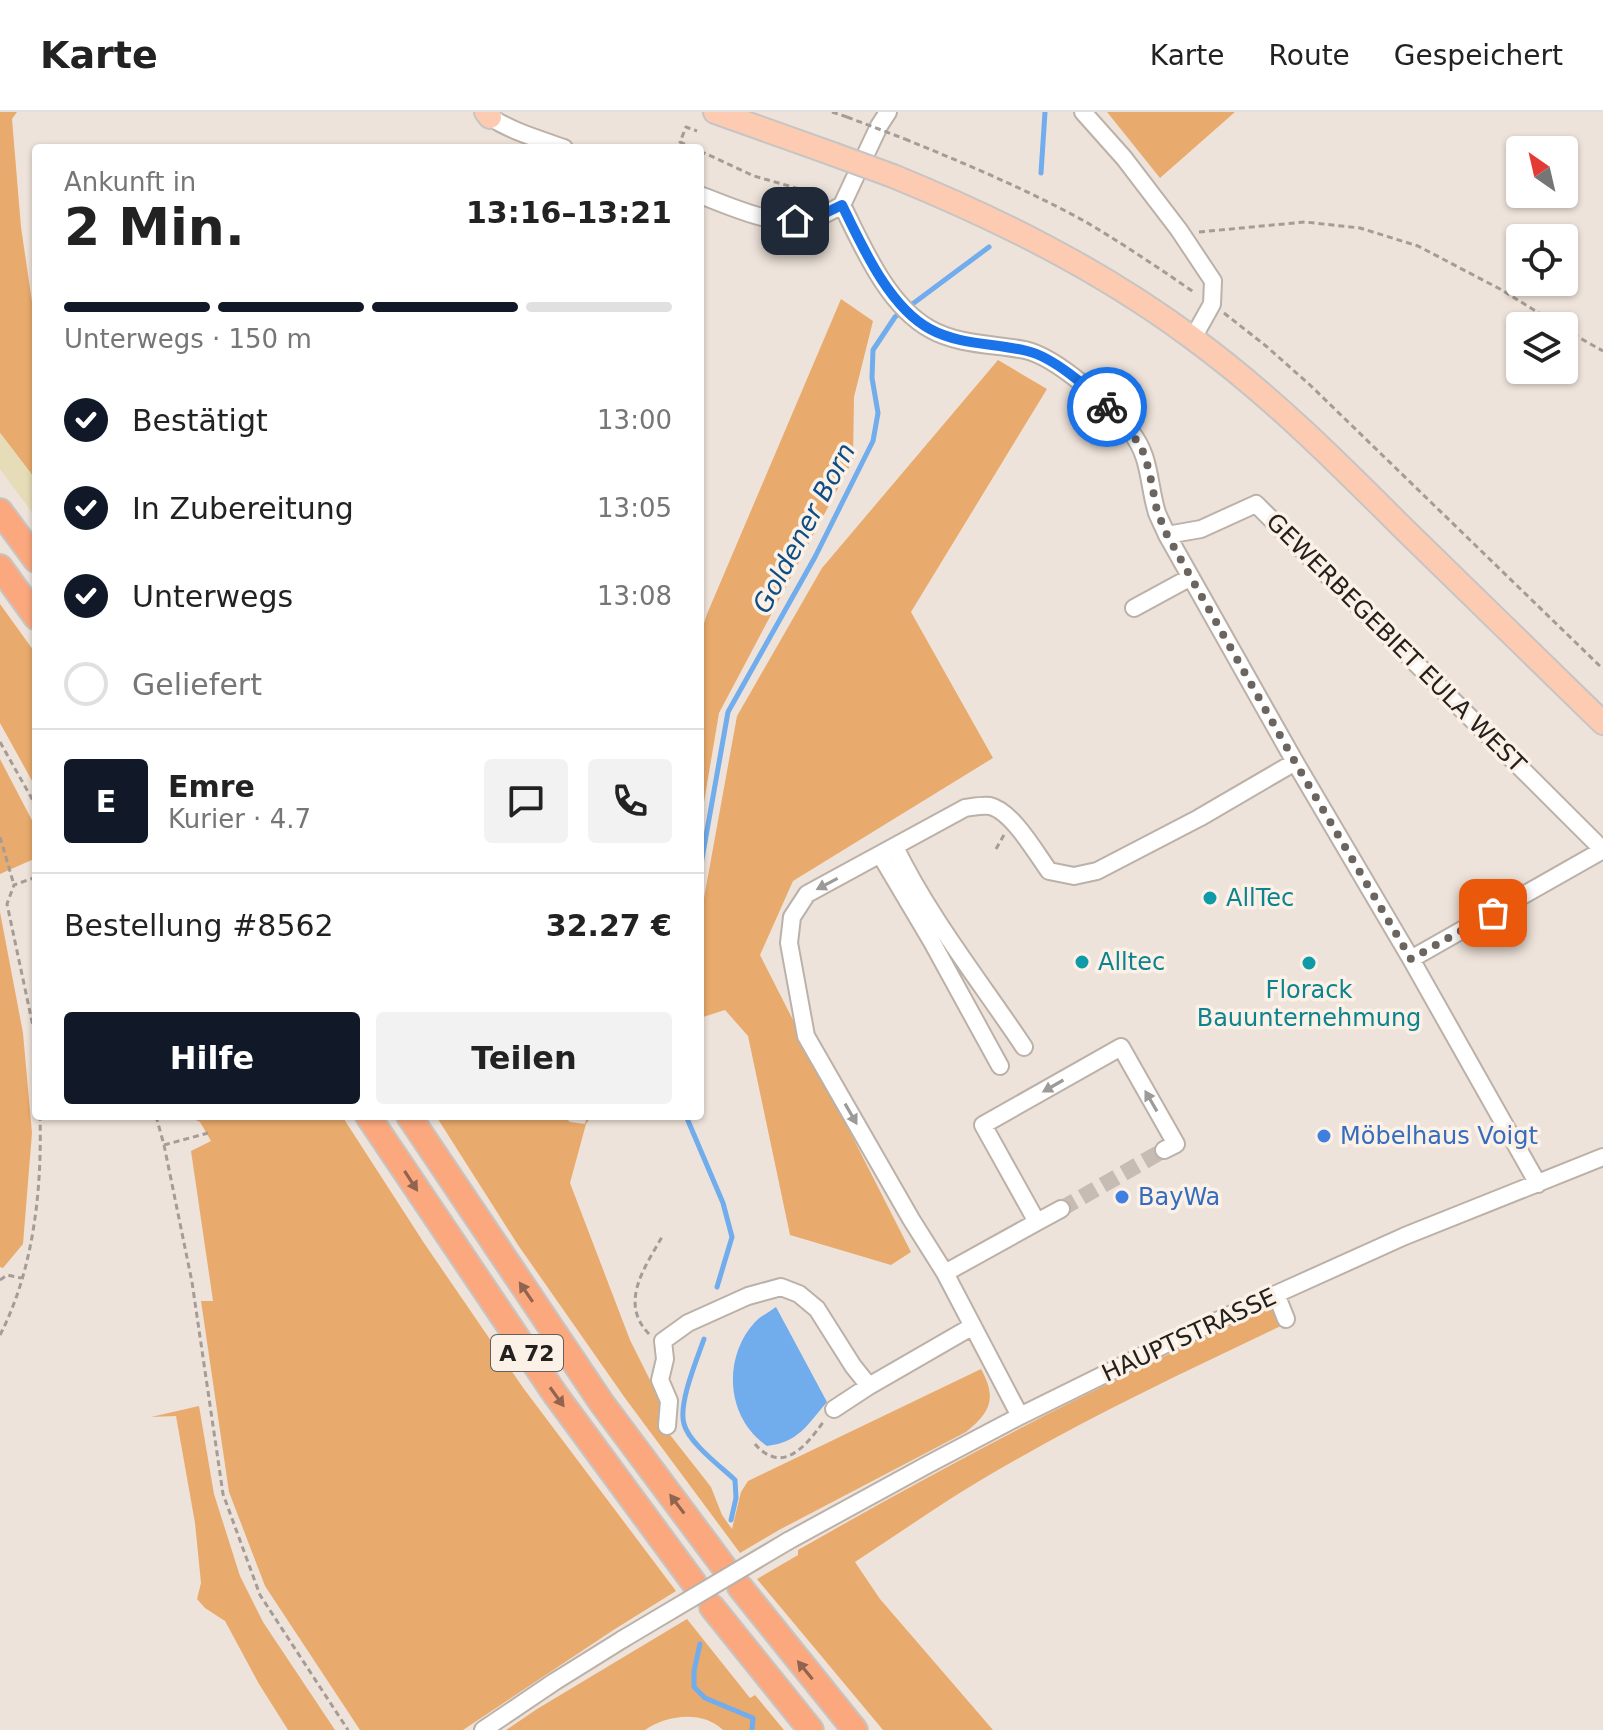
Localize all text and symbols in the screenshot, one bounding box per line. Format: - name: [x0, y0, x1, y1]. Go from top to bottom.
- text: Karte: [40, 33, 158, 77]
- text: Karte: [1150, 39, 1225, 72]
- text: Route: [1269, 39, 1350, 72]
- text: Gespeichert: [1394, 39, 1563, 72]
- north arrow: [1506, 136, 1578, 208]
- map controls: [1506, 136, 1578, 384]
- text: Ankunft in: [64, 167, 196, 197]
- pin: [761, 187, 829, 255]
- text: 13:16–13:21: [466, 195, 672, 230]
- text: 2 Min.: [64, 197, 245, 257]
- icon: home: [773, 199, 817, 243]
- button: locate: [1506, 224, 1578, 296]
- button: layers: [1506, 312, 1578, 384]
- text: Unterwegs · 150 m: [64, 324, 312, 354]
- courier: [1067, 367, 1147, 447]
- icon: bike: [1085, 385, 1129, 429]
- icon: check: [64, 398, 108, 442]
- text: Bestätigt: [132, 403, 268, 438]
- text: 13:00: [597, 405, 672, 435]
- water label: Goldener Born: [747, 438, 861, 618]
- icon: check: [64, 486, 108, 530]
- text: In Zubereitung: [132, 491, 354, 526]
- text: 13:05: [597, 493, 672, 523]
- street label: GEWERBEGEBIET EULA WEST: [1261, 508, 1532, 779]
- icon: check: [64, 574, 108, 618]
- text: Unterwegs: [132, 579, 293, 614]
- text: 13:08: [597, 581, 672, 611]
- text: Geliefert: [132, 667, 262, 702]
- button: chat: [484, 759, 568, 843]
- button: phone: [588, 759, 672, 843]
- text: Emre: [168, 769, 255, 804]
- text: E: [96, 784, 116, 819]
- text: Kurier · 4.7: [168, 804, 311, 834]
- one-way arrow: [815, 878, 838, 891]
- pin: [1459, 879, 1527, 947]
- place label: AllTec: [1226, 884, 1294, 912]
- marker: AllTec: [1201, 889, 1219, 907]
- icon: bag: [1471, 891, 1515, 935]
- text: Bestellung #8562: [64, 908, 334, 943]
- text: 32.27 €: [546, 908, 672, 943]
- place label: Alltec: [1098, 948, 1165, 976]
- marker: Alltec: [1073, 953, 1091, 971]
- marker: Florack Bauunternehmung: [1300, 954, 1318, 972]
- place label: Florack Bauunternehmung: [1197, 976, 1421, 1032]
- button: Hilfe: [64, 1012, 360, 1104]
- button: Teilen: [376, 1012, 672, 1104]
- one-way arrow: [1042, 1078, 1064, 1092]
- one-way arrow: [1145, 1090, 1159, 1112]
- one-way arrow: [844, 1103, 858, 1125]
- place label: Möbelhaus Voigt: [1340, 1122, 1538, 1150]
- marker: Möbelhaus Voigt: [1315, 1127, 1333, 1145]
- one-way arrow: [404, 1170, 418, 1192]
- place label: BayWa: [1138, 1183, 1220, 1211]
- marker: BayWa: [1113, 1188, 1131, 1206]
- one-way arrow: [519, 1282, 534, 1303]
- street label: HAUPTSTRASSE: [1098, 1282, 1280, 1388]
- road number: A 72: [491, 1335, 563, 1371]
- one-way arrow: [549, 1386, 564, 1407]
- one-way arrow: [669, 1493, 685, 1515]
- one-way arrow: [798, 1660, 814, 1680]

